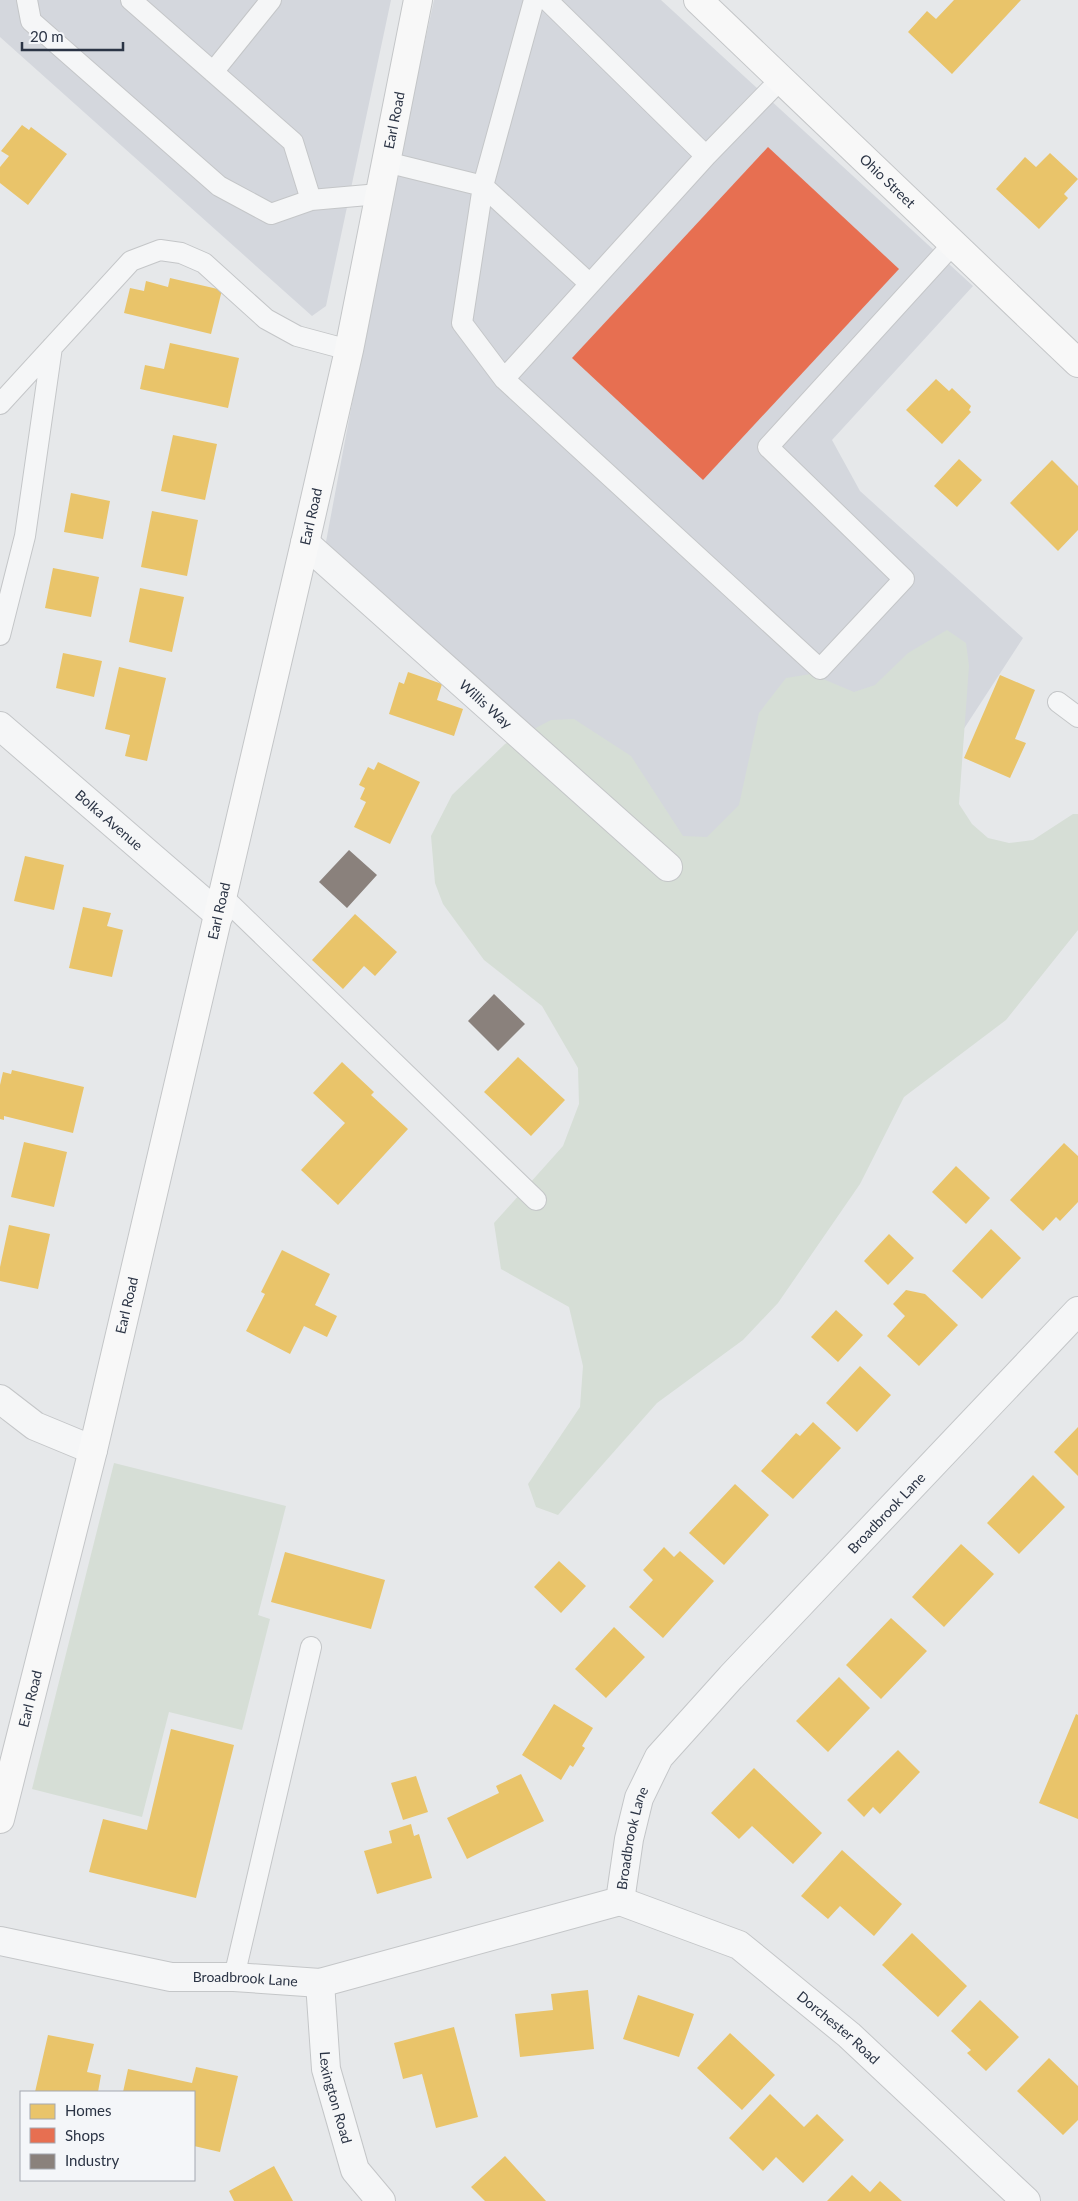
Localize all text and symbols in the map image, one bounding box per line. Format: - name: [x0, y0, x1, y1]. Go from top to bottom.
- scale bar: [22, 20, 124, 52]
- text: 20 m: [30, 27, 64, 45]
- street label: Earl Road: [380, 90, 408, 150]
- street label: Ohio Street: [856, 150, 919, 211]
- street label: Earl Road: [296, 486, 325, 547]
- street label: Willis Way: [456, 676, 516, 732]
- street label: Bolka Avenue: [72, 786, 147, 854]
- street label: Earl Road: [204, 881, 233, 941]
- street label: Earl Road: [111, 1275, 141, 1336]
- street label: Broadbrook Lane: [844, 1469, 928, 1557]
- street label: Earl Road: [14, 1668, 45, 1729]
- street label: Broadbrook Lane: [613, 1783, 651, 1891]
- street label: Broadbrook Lane: [193, 1968, 298, 1989]
- street label: Dorchester Road: [794, 1987, 883, 2067]
- street label: Lexington Road: [317, 2051, 356, 2145]
- legend: [20, 2091, 195, 2181]
- text: Homes: [65, 2101, 111, 2119]
- text: Shops: [65, 2126, 105, 2144]
- text: Industry: [65, 2151, 120, 2169]

